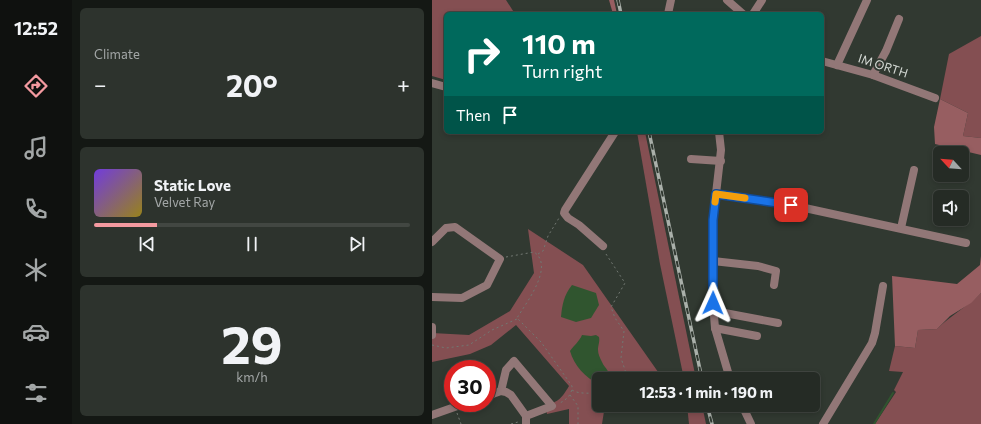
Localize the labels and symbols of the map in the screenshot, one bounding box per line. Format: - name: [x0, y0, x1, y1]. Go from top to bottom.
- street label: IM ORTH: [857, 50, 910, 80]
- north arrow: [933, 146, 969, 182]
- pin: [774, 188, 808, 222]
- position arrow: [692, 282, 734, 324]
- speed limit sign: 30: [444, 360, 496, 412]

